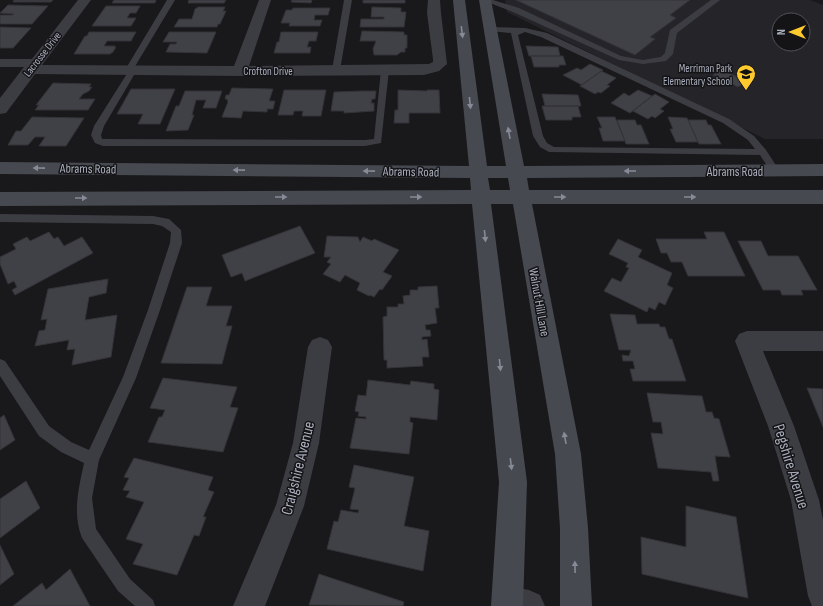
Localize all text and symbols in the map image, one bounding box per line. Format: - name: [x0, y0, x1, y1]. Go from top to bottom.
- north arrow: [771, 12, 811, 52]
- one-way arrow: [459, 26, 465, 38]
- street label: Lacrosse Drive: [21, 29, 64, 79]
- text: N: [775, 29, 788, 35]
- place label: Merriman Park Elementary School: [663, 62, 733, 88]
- school or university icon: Merriman Park Elementary School: [735, 63, 757, 91]
- street label: Crofton Drive: [243, 65, 293, 78]
- one-way arrow: [467, 97, 473, 109]
- one-way arrow: [506, 127, 512, 140]
- street label: Abrams Road: [59, 160, 116, 177]
- street label: Abrams Road: [382, 163, 439, 180]
- street label: Abrams Road: [706, 164, 763, 180]
- one-way arrow: [32, 165, 45, 171]
- one-way arrow: [232, 167, 245, 173]
- one-way arrow: [362, 168, 375, 174]
- one-way arrow: [623, 168, 636, 174]
- one-way arrow: [275, 194, 288, 200]
- one-way arrow: [410, 194, 423, 200]
- one-way arrow: [554, 194, 567, 200]
- one-way arrow: [684, 194, 697, 200]
- one-way arrow: [75, 195, 88, 201]
- one-way arrow: [482, 230, 488, 242]
- street label: Walnut Hill Lane: [525, 267, 553, 338]
- one-way arrow: [497, 359, 503, 371]
- street label: Craigshire Avenue: [278, 420, 319, 517]
- street label: Pegshire Avenue: [769, 422, 812, 511]
- one-way arrow: [561, 431, 567, 444]
- one-way arrow: [508, 458, 514, 470]
- one-way arrow: [572, 560, 578, 573]

